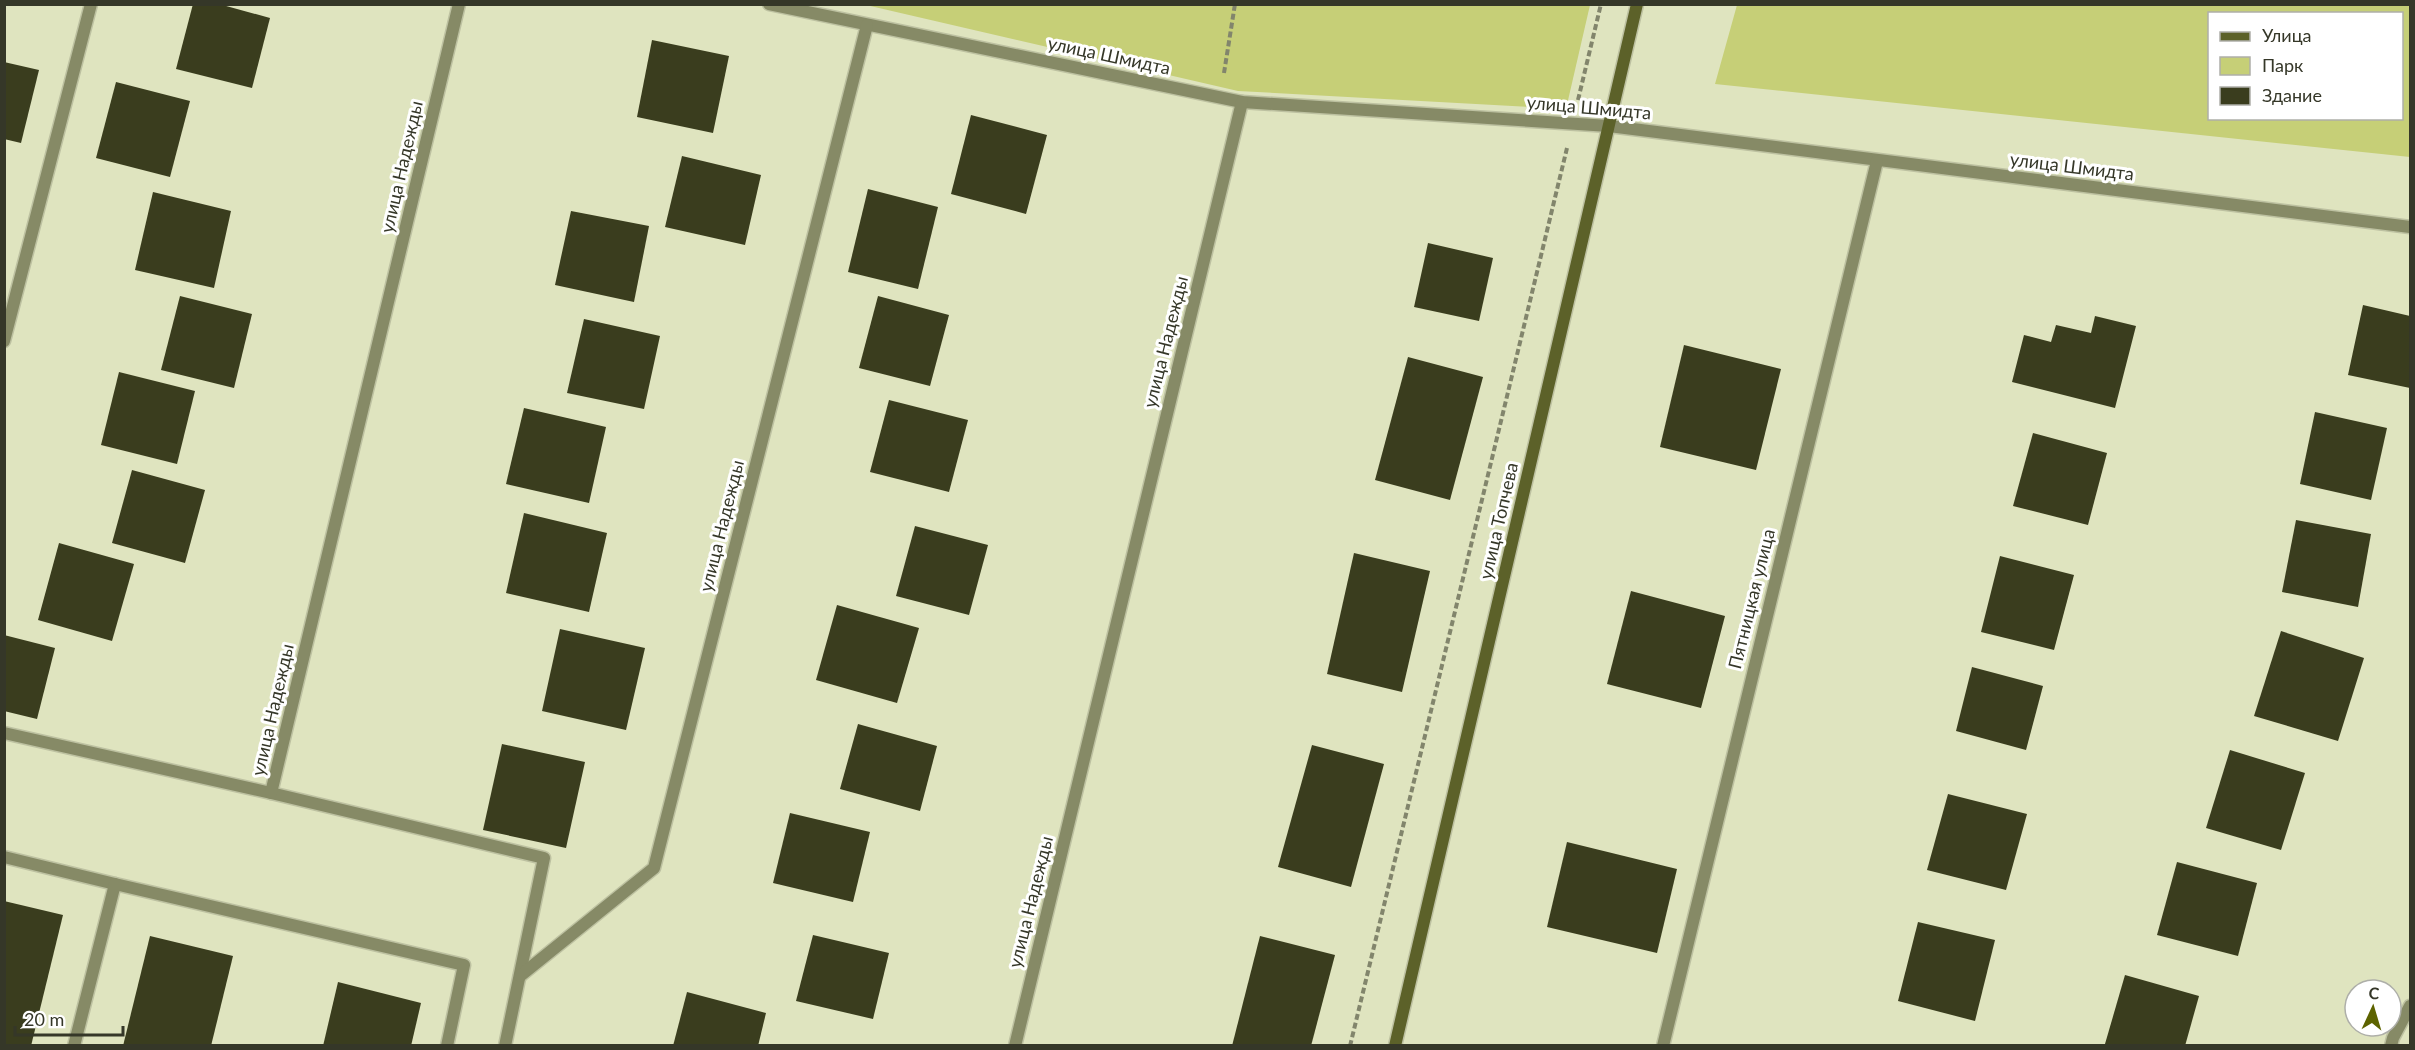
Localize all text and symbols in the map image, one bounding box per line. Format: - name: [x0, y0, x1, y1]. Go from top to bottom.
- legend: [2208, 12, 2403, 120]
- text: Улица: [2262, 24, 2312, 46]
- street label: улица Шмидта: [1046, 31, 1173, 79]
- text: Парк: [2262, 54, 2304, 76]
- text: Здание: [2262, 84, 2322, 106]
- street label: улица Шмидта: [1526, 91, 1652, 123]
- street label: улица Надежды: [375, 99, 427, 235]
- street label: улица Шмидта: [2009, 147, 2135, 185]
- street label: улица Надежды: [1138, 274, 1192, 410]
- street label: улица Надежды: [694, 458, 748, 594]
- street label: улица Топчева: [1474, 460, 1522, 581]
- street label: Пятницкая улица: [1723, 527, 1779, 671]
- street label: улица Надежды: [246, 642, 298, 778]
- street label: улица Надежды: [1003, 834, 1057, 970]
- north arrow: [2343, 978, 2403, 1038]
- text: С: [2368, 983, 2380, 1002]
- scale bar: [15, 999, 123, 1037]
- text: 20 m: [24, 1008, 64, 1030]

